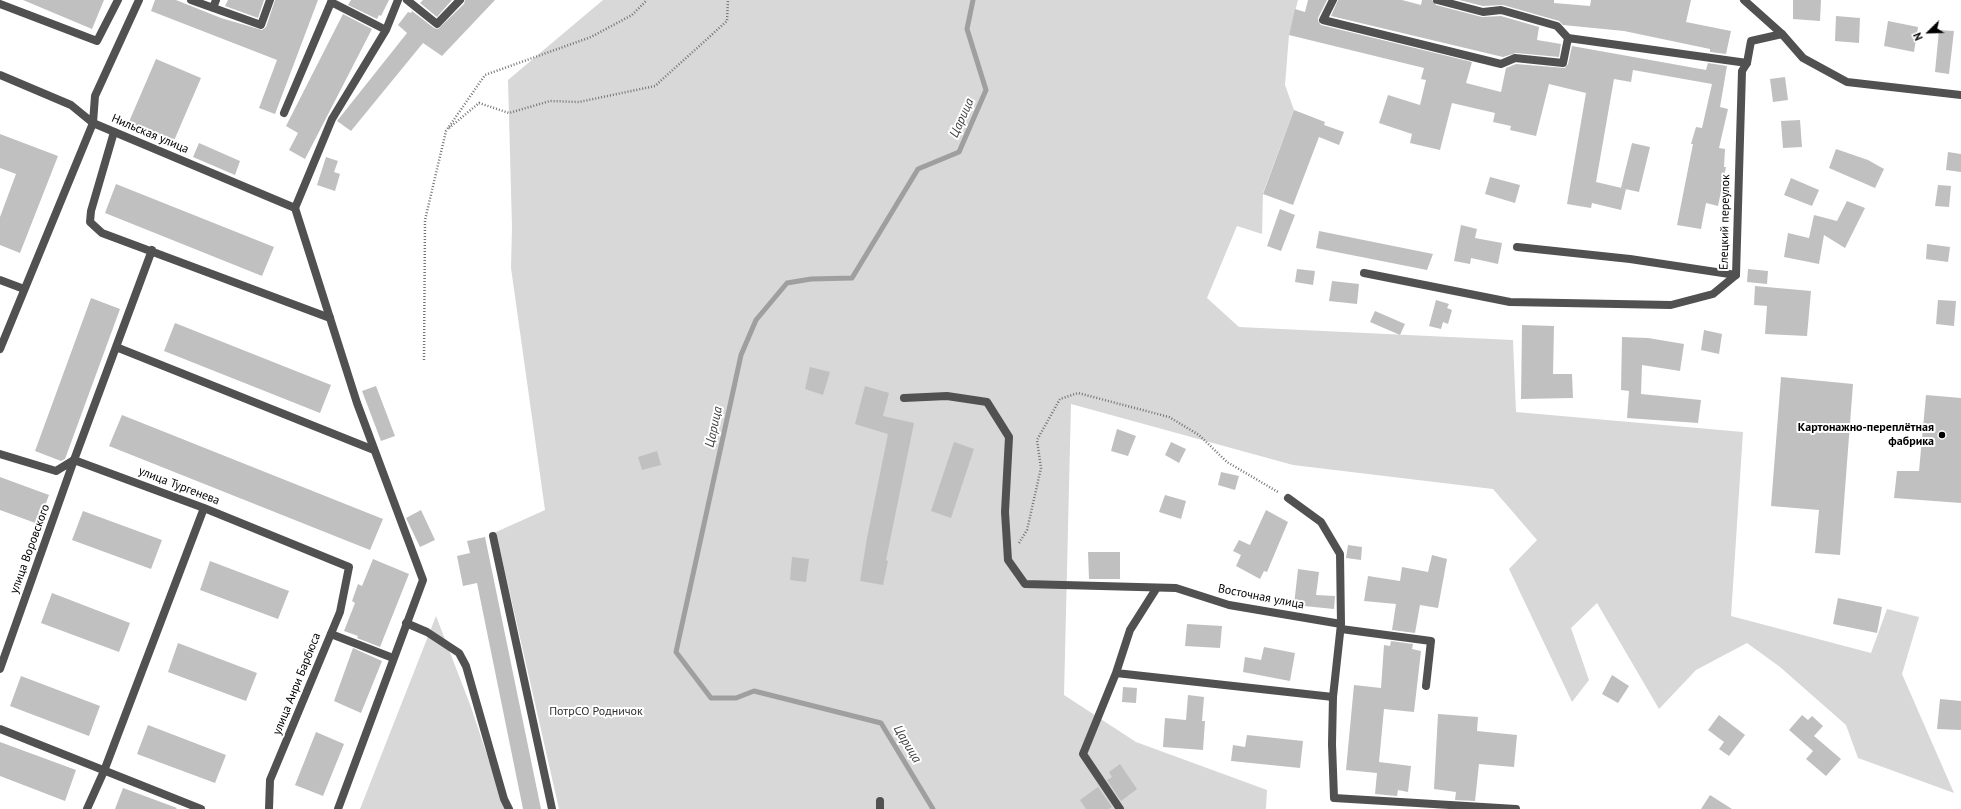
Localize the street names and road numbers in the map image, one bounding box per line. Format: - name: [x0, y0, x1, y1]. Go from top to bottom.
- street label: Нильская улица: [109, 111, 191, 157]
- street label: Елецкий переулок: [1717, 174, 1733, 270]
- street label: улица Тургенева: [136, 464, 222, 508]
- street label: улица Воровского: [7, 502, 53, 596]
- street label: Восточная улица: [1217, 582, 1305, 612]
- street label: улица Анри Барбюса: [270, 631, 324, 737]

